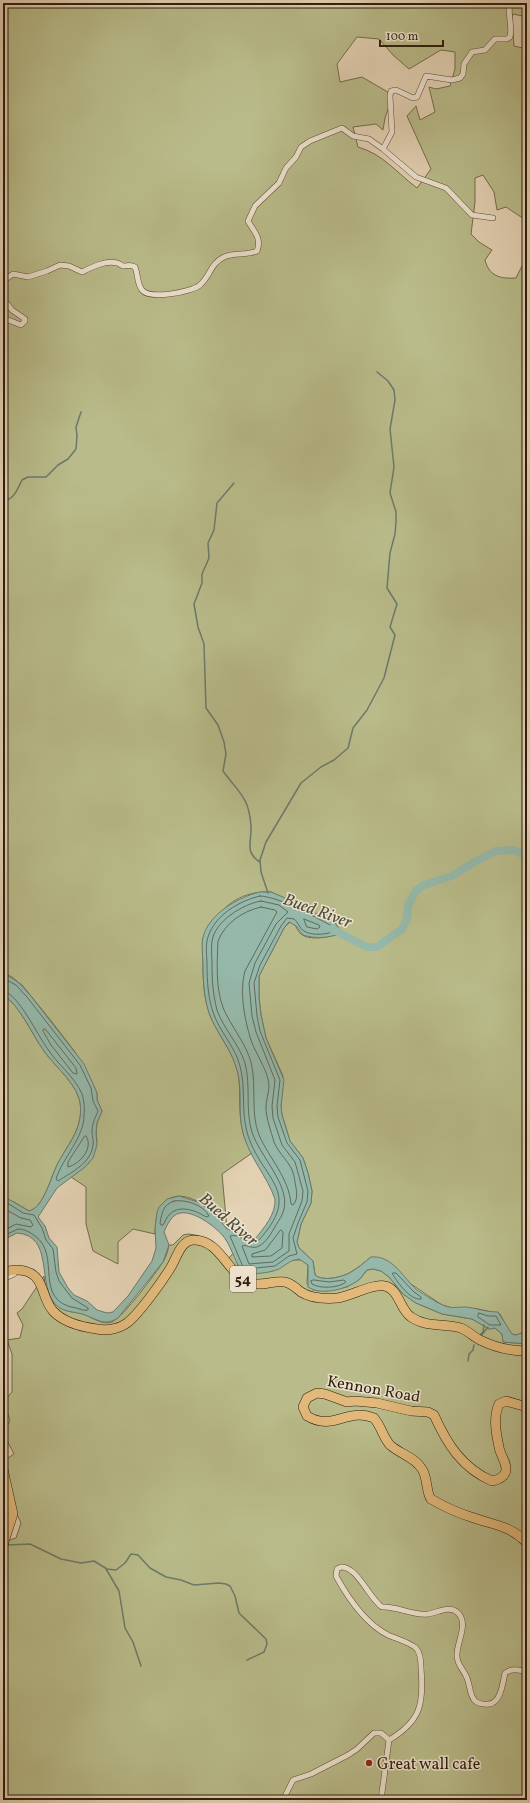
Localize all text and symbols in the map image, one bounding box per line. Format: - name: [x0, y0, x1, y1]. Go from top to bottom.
- scale bar: [380, 22, 443, 48]
- text: 100 m: [386, 29, 419, 45]
- water label: Bued River: [280, 888, 356, 935]
- water label: Bued River: [193, 1188, 263, 1253]
- road number: 54: [230, 1266, 256, 1292]
- street label: Kennon Road: [325, 1371, 422, 1409]
- place label: Great wall cafe: [377, 1754, 480, 1776]
- marker: Great wall cafe: [364, 1758, 374, 1768]

